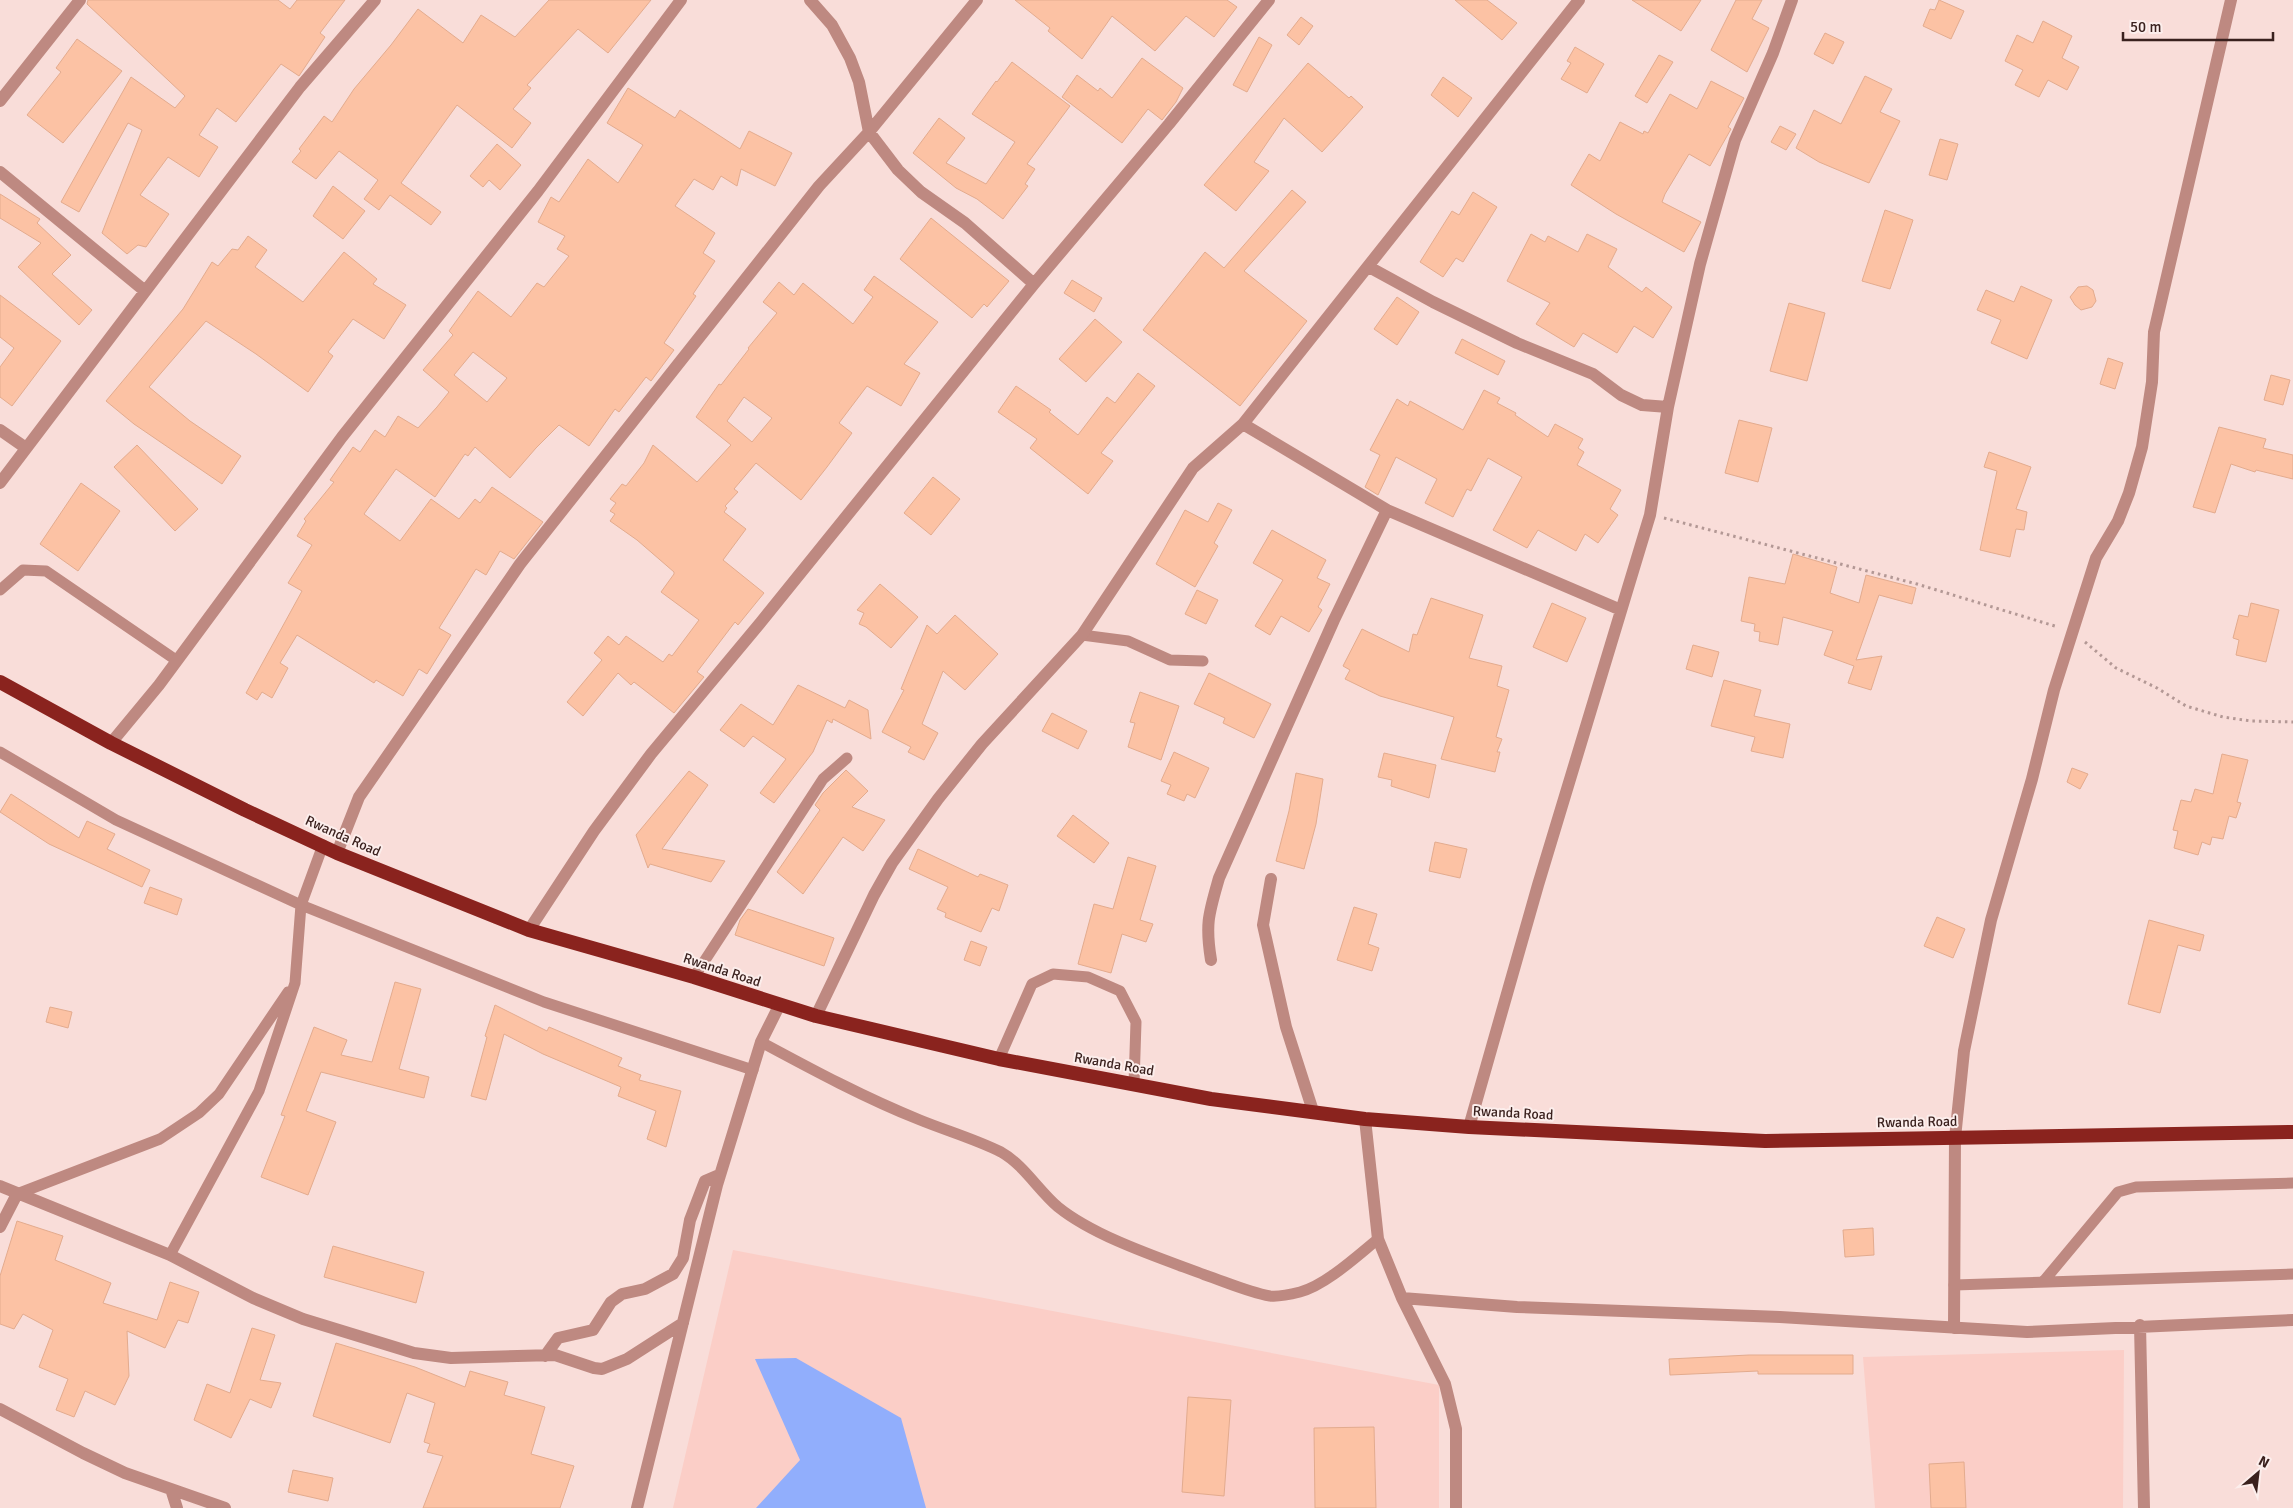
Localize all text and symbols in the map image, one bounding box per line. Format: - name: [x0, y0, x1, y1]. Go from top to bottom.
- scale bar: [2123, 10, 2273, 42]
- text: 50 m: [2130, 18, 2161, 36]
- street label: Rwanda Road: [303, 812, 383, 860]
- street label: Rwanda Road: [681, 949, 763, 991]
- street label: Rwanda Road: [1073, 1049, 1155, 1079]
- street label: Rwanda Road: [1472, 1102, 1554, 1124]
- street label: Rwanda Road: [1877, 1113, 1957, 1131]
- north arrow: [2233, 1448, 2283, 1498]
- text: N: [2256, 1452, 2272, 1472]

